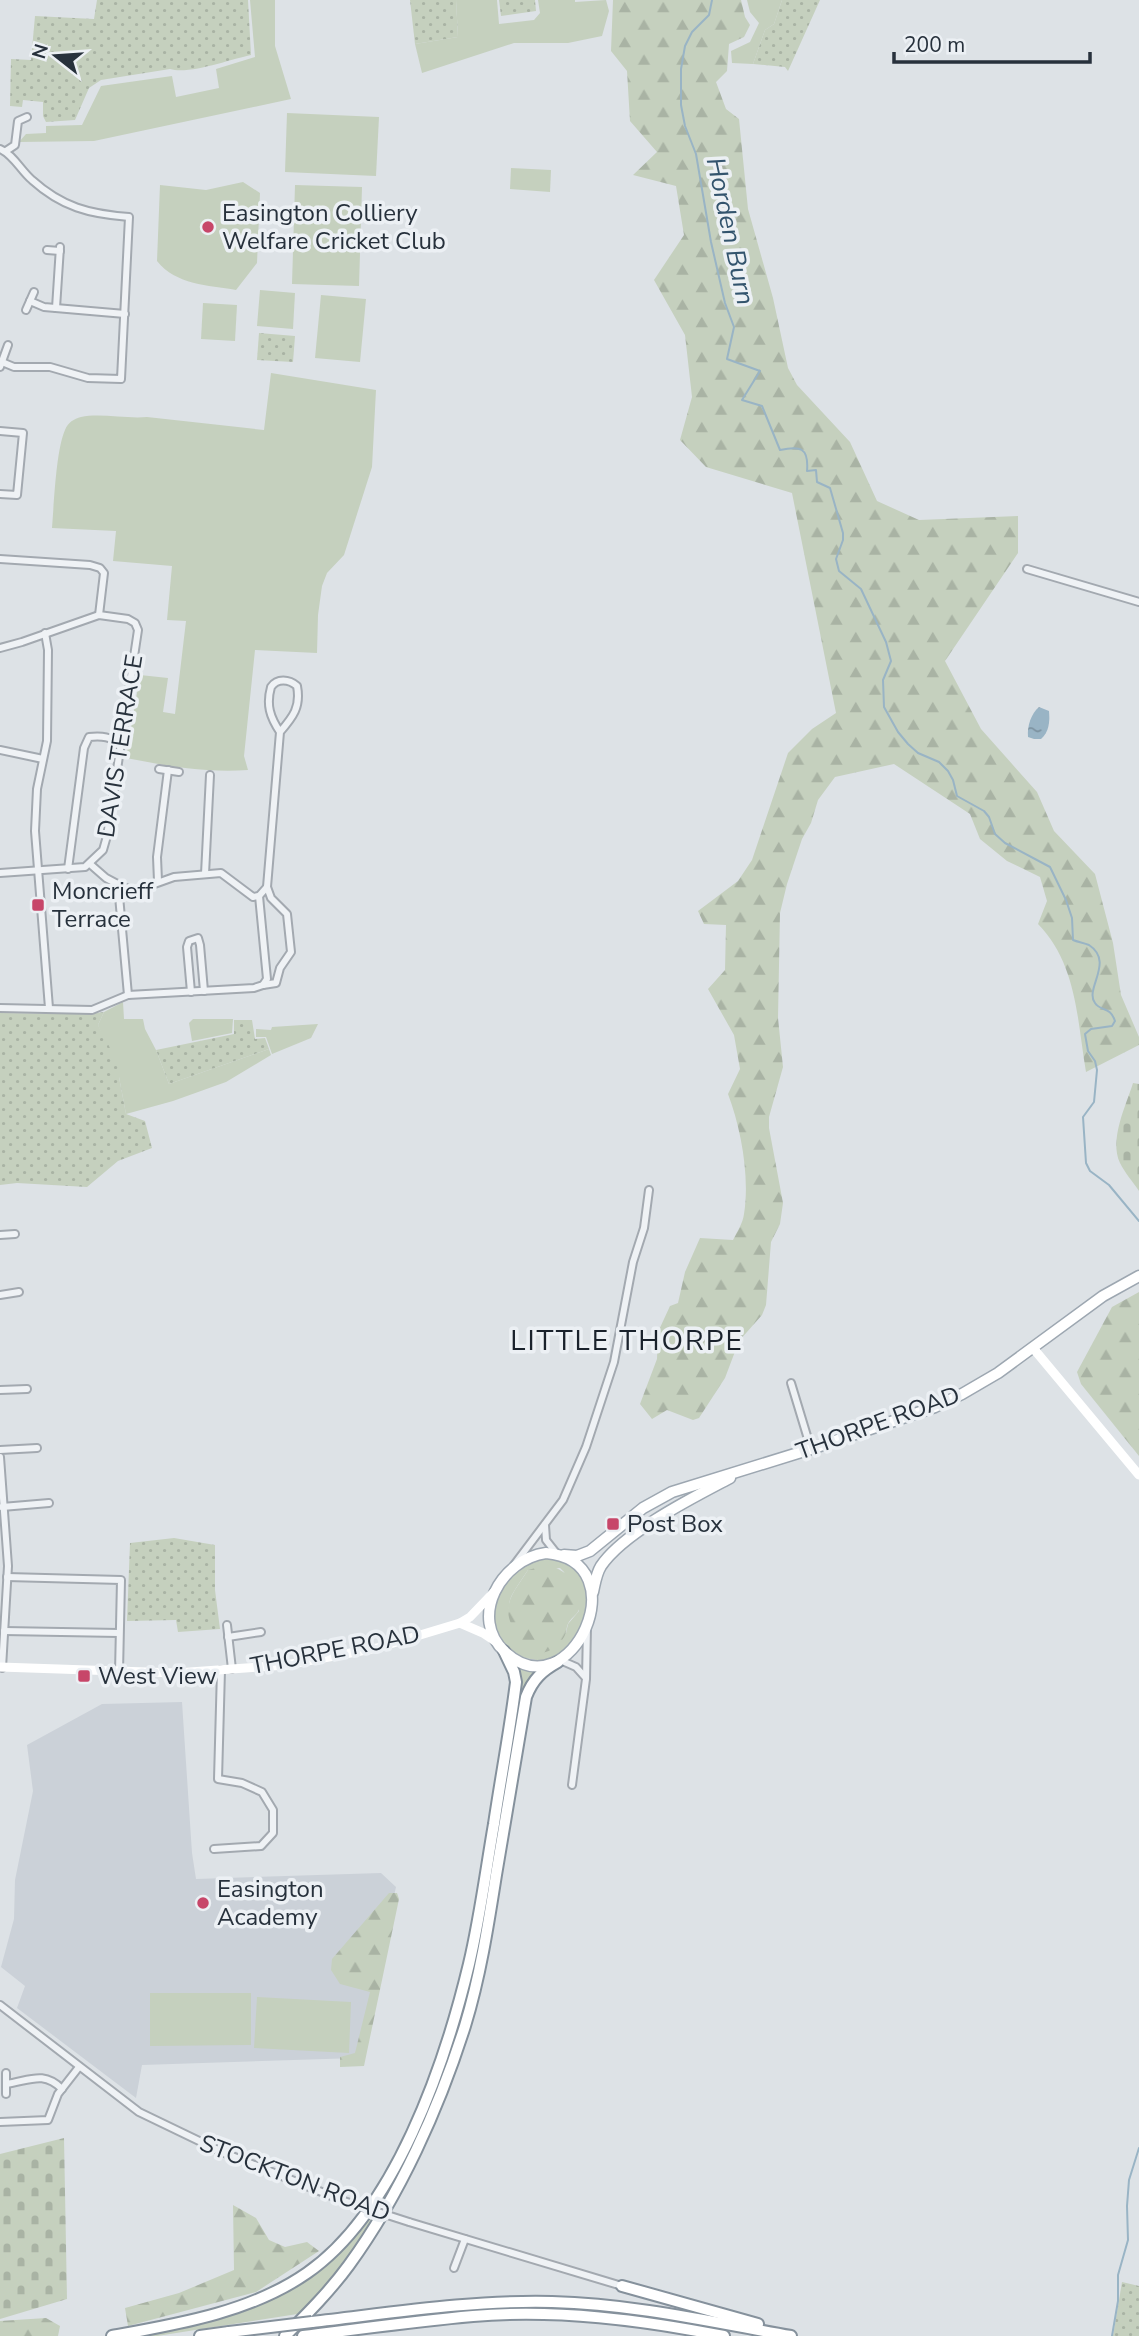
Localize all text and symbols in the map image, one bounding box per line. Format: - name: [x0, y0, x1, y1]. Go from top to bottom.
- north arrow: [21, 21, 91, 91]
- scale bar: [894, 21, 1090, 65]
- text: 200 m: [904, 31, 965, 59]
- text: N: [26, 41, 55, 62]
- water label: Horden Burn: [698, 154, 763, 308]
- place label: Easington Colliery Welfare Cricket Club: [222, 197, 446, 257]
- marker: Easington Colliery Welfare Cricket Club: [200, 219, 216, 235]
- street label: DAVIS TERRACE: [90, 652, 150, 840]
- place label: Moncrieff Terrace: [52, 875, 154, 935]
- marker: Moncrieff Terrace: [30, 897, 46, 913]
- district label: LITTLE THORPE: [510, 1322, 744, 1360]
- street label: THORPE ROAD: [792, 1379, 964, 1467]
- place label: Post Box: [627, 1508, 723, 1540]
- marker: Post Box: [605, 1516, 621, 1532]
- street label: THORPE ROAD: [248, 1618, 422, 1682]
- place label: West View: [98, 1660, 217, 1692]
- marker: West View: [76, 1668, 92, 1684]
- place label: Easington Academy: [217, 1873, 324, 1933]
- marker: Easington Academy: [195, 1895, 211, 1911]
- street label: STOCKTON ROAD: [195, 2127, 395, 2229]

